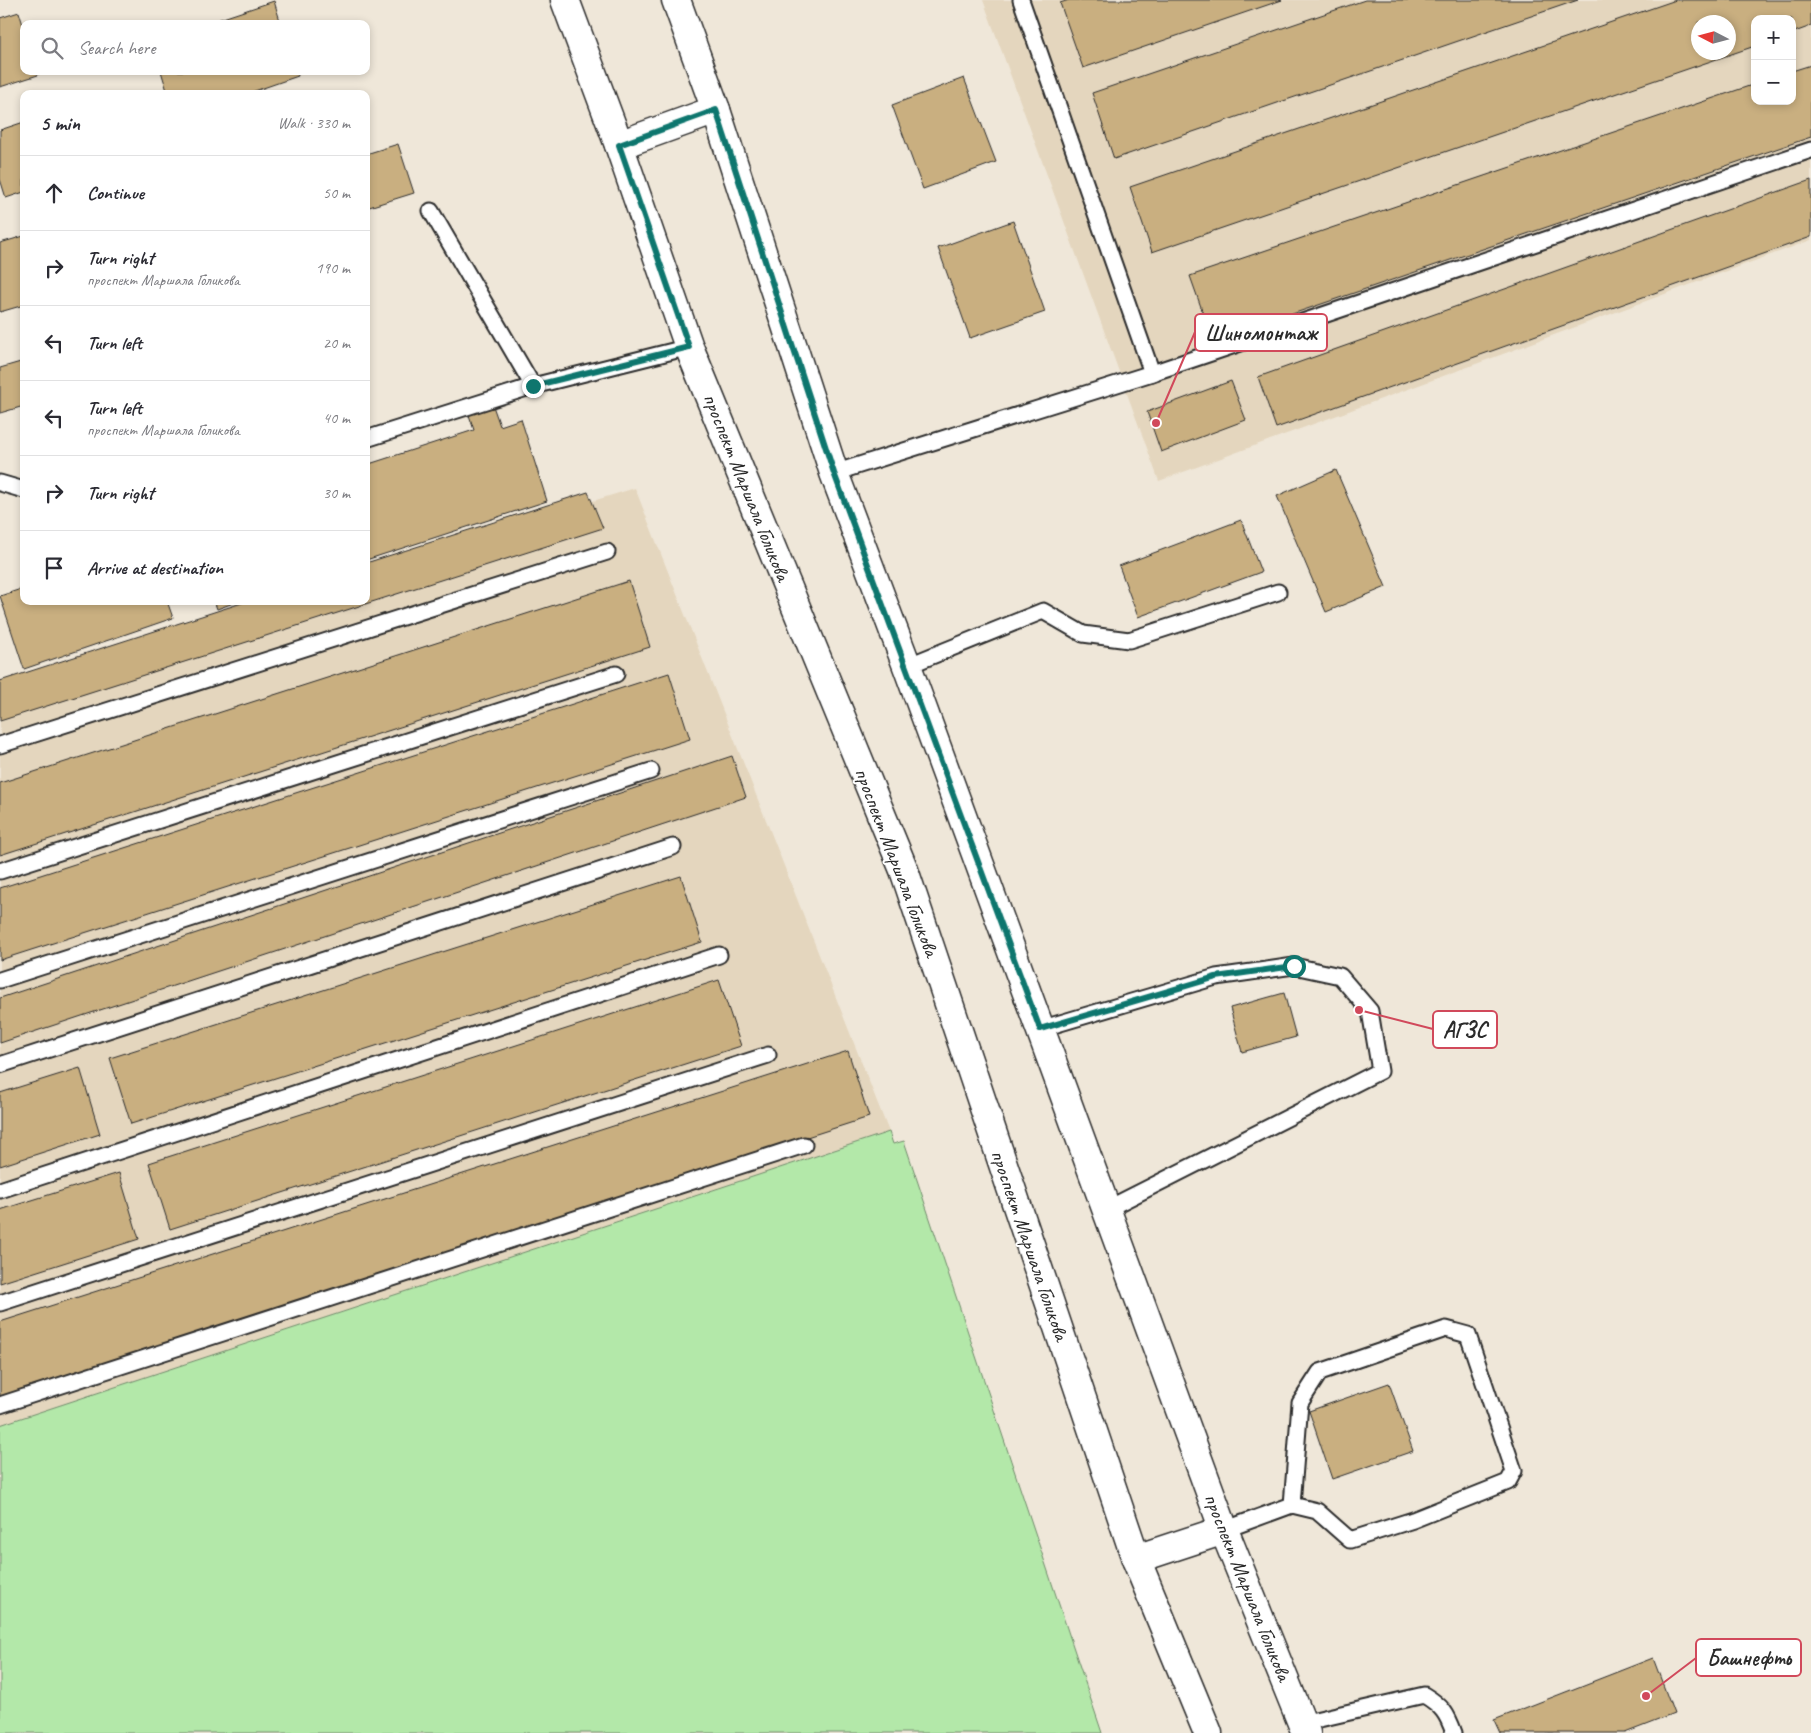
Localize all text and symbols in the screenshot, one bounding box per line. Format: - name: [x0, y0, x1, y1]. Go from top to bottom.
- north arrow: [1691, 15, 1736, 60]
- map controls: [1751, 15, 1796, 105]
- button: +: [1751, 15, 1796, 60]
- search box: [20, 20, 370, 75]
- icon: search: [38, 34, 66, 62]
- text: Search here: [78, 36, 155, 60]
- button: −: [1751, 60, 1796, 105]
- text: 5 min: [40, 110, 80, 136]
- text: Walk · 330 m: [278, 113, 350, 133]
- icon: ahead: [40, 179, 68, 207]
- text: Continue: [87, 181, 144, 205]
- text: 50 m: [323, 183, 350, 203]
- text: Turn right: [87, 246, 154, 270]
- icon: right: [40, 254, 68, 282]
- text: 190 m: [316, 258, 350, 278]
- text: проспект Маршала Голикова: [87, 270, 240, 290]
- callout: Шиномонтаж: [1195, 314, 1327, 351]
- text: Шиномонтаж: [1205, 319, 1320, 347]
- icon: left: [40, 329, 68, 357]
- text: Turn left: [87, 331, 142, 355]
- text: 20 m: [323, 333, 350, 353]
- route end: [522, 375, 545, 398]
- street label: проспект Маршала Голикова: [697, 389, 797, 587]
- text: Turn left: [87, 396, 142, 420]
- icon: left: [40, 404, 68, 432]
- text: 40 m: [323, 408, 350, 428]
- text: проспект Маршала Голикова: [87, 420, 240, 440]
- icon: right: [40, 479, 68, 507]
- text: Turn right: [87, 481, 154, 505]
- text: 30 m: [323, 483, 350, 503]
- icon: arrive: [40, 554, 68, 582]
- text: Arrive at destination: [87, 556, 223, 580]
- street label: проспект Маршала Голикова: [849, 764, 946, 962]
- route start: [1283, 955, 1306, 978]
- callout: АГЗС: [1433, 1011, 1497, 1048]
- text: АГЗС: [1443, 1016, 1490, 1044]
- street label: проспект Маршала Голикова: [985, 1146, 1076, 1346]
- street label: проспект Маршала Голикова: [1198, 1489, 1298, 1687]
- callout: Башнефть: [1696, 1639, 1801, 1676]
- text: Башнефть: [1707, 1644, 1793, 1672]

